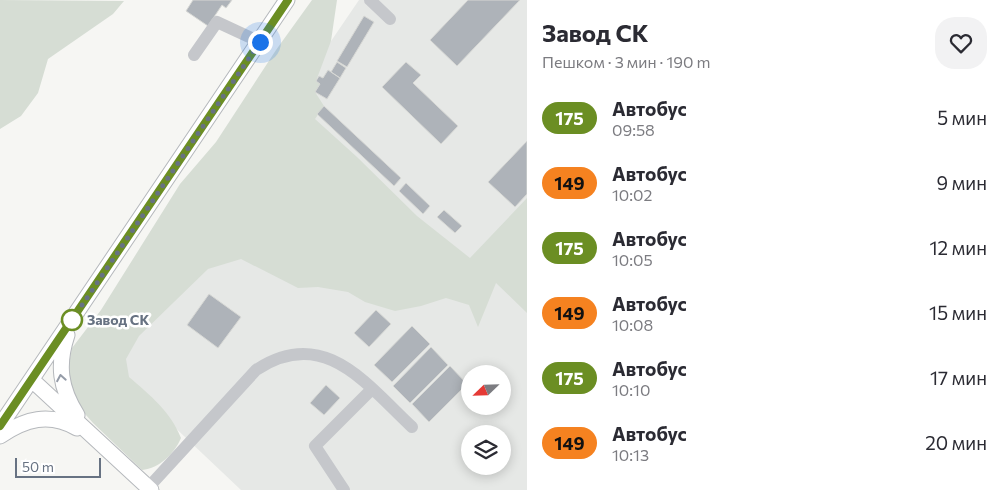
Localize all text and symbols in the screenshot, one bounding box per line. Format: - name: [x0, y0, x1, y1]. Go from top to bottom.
- button: heart: [935, 17, 987, 69]
- text: Завод СК: [542, 18, 649, 47]
- your location: [248, 30, 273, 55]
- text: Пешком · 3 мин · 190 m: [542, 52, 710, 71]
- text: Автобус: [612, 97, 687, 120]
- text: 5 мин: [937, 106, 987, 129]
- text: 175: [555, 107, 584, 129]
- text: 09:58: [612, 120, 655, 139]
- text: Автобус: [612, 162, 687, 185]
- text: 9 мин: [937, 171, 987, 194]
- text: 149: [554, 172, 585, 194]
- text: 10:02: [612, 185, 652, 204]
- text: Автобус: [612, 227, 687, 250]
- text: 12 мин: [929, 236, 987, 259]
- text: 175: [555, 237, 584, 259]
- text: 10:05: [612, 250, 653, 269]
- text: Автобус: [612, 292, 687, 315]
- text: 15 мин: [929, 301, 987, 324]
- text: 149: [554, 302, 585, 324]
- marker: Завод СК: [61, 309, 83, 331]
- place label: Завод СК: [87, 311, 149, 328]
- text: 10:08: [612, 315, 653, 334]
- text: Автобус: [612, 357, 687, 380]
- north arrow: [461, 365, 511, 415]
- map controls: [461, 365, 511, 475]
- text: 17 мин: [930, 366, 987, 389]
- text: 175: [555, 367, 584, 389]
- one-way arrow: [57, 374, 67, 383]
- text: 10:10: [612, 380, 650, 399]
- text: Автобус: [612, 422, 687, 445]
- button: layers: [461, 425, 511, 475]
- text: 20 мин: [925, 431, 987, 454]
- text: 149: [554, 432, 585, 454]
- text: 10:13: [612, 445, 649, 464]
- scale bar: [15, 455, 101, 478]
- text: 50 m: [22, 458, 54, 475]

